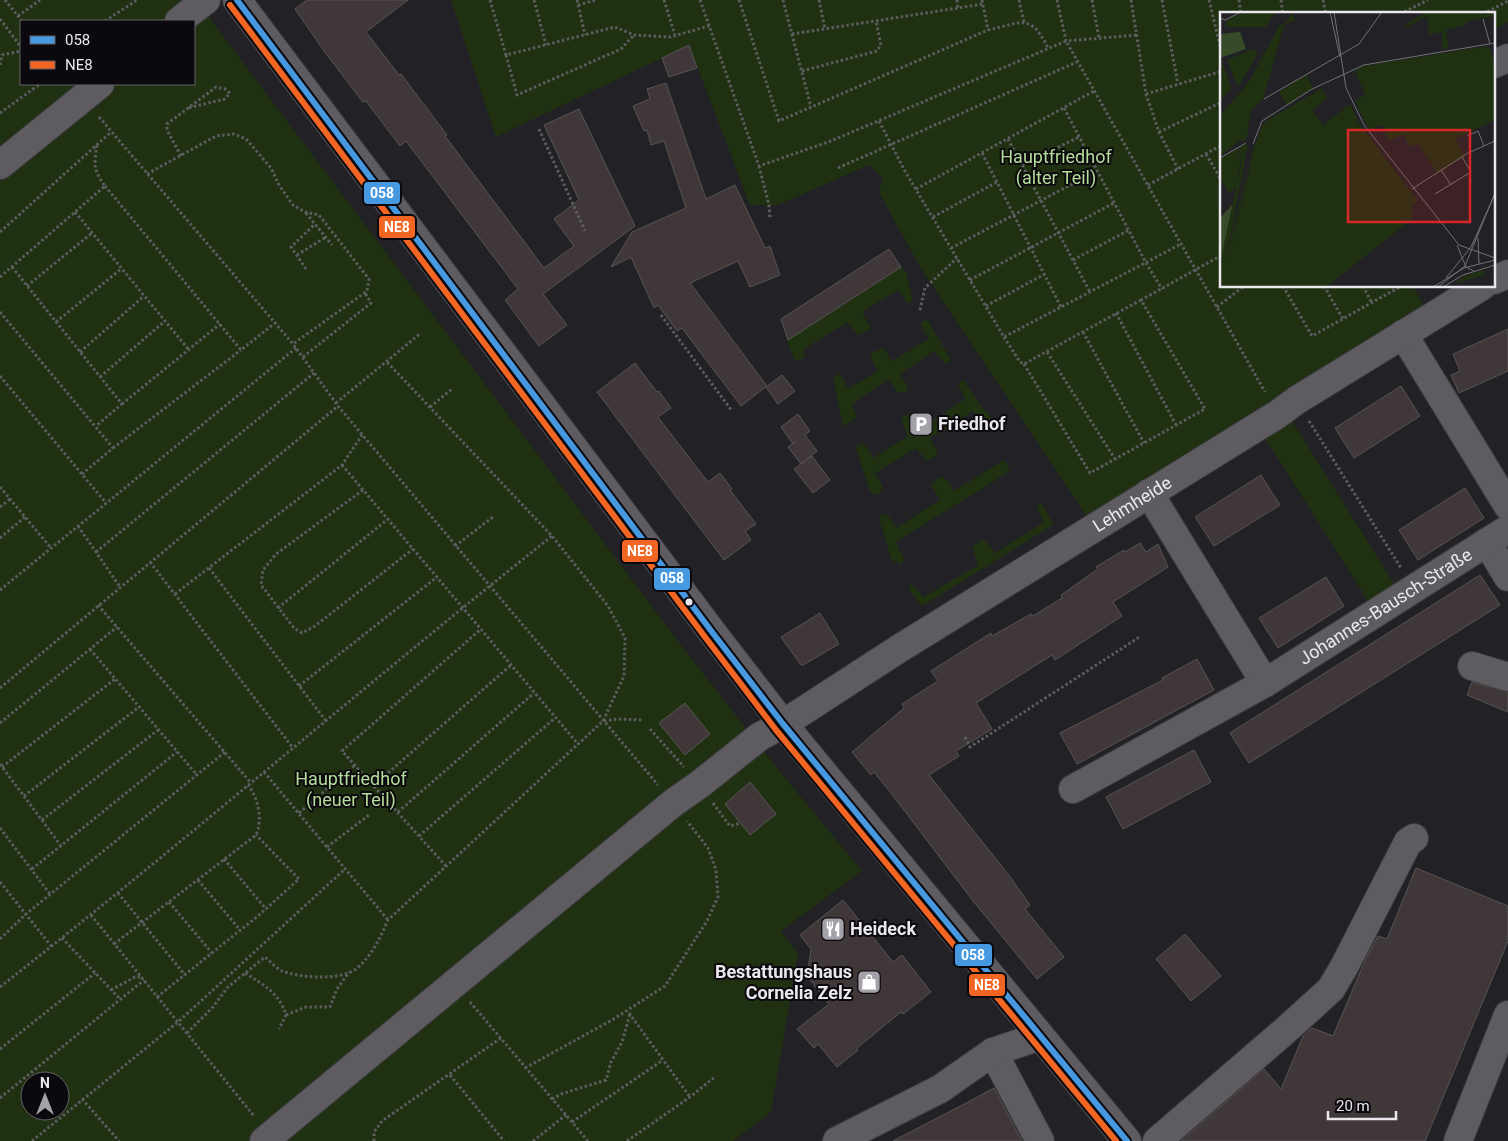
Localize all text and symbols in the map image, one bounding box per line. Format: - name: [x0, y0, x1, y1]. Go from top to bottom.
- inset map: [1220, 12, 1496, 288]
- legend: [20, 20, 195, 85]
- text: 058: [65, 31, 90, 49]
- text: NE8: [65, 56, 93, 74]
- park label: Hauptfriedhof (alter Teil): [1000, 146, 1112, 189]
- line badge: 058: [363, 181, 401, 205]
- text: 058: [370, 185, 394, 201]
- line badge: NE8: [378, 215, 416, 239]
- text: NE8: [384, 219, 410, 235]
- parking icon: Friedhof: [908, 411, 934, 437]
- place label: Friedhof: [938, 413, 1006, 434]
- street label: Lehmheide: [1089, 472, 1175, 536]
- line badge: NE8: [621, 539, 659, 563]
- text: NE8: [627, 543, 653, 559]
- street label: Johannes-Bausch-Straße: [1295, 544, 1476, 669]
- line badge: 058: [653, 567, 691, 591]
- text: 058: [660, 570, 684, 586]
- unlabelled marker: [684, 597, 694, 607]
- park label: Hauptfriedhof (neuer Teil): [295, 768, 407, 811]
- restaurant icon: Heideck: [820, 916, 846, 942]
- place label: Heideck: [850, 918, 916, 939]
- line badge: 058: [954, 943, 993, 967]
- text: 058: [961, 947, 985, 963]
- place label: Bestattungshaus Cornelia Zelz: [715, 961, 852, 1003]
- shop icon: Bestattungshaus Cornelia Zelz: [856, 969, 882, 995]
- line badge: NE8: [968, 973, 1006, 997]
- text: NE8: [974, 977, 1000, 993]
- north arrow: [20, 1071, 70, 1121]
- text: N: [40, 1075, 50, 1091]
- scale bar: [1328, 1088, 1396, 1120]
- text: 20 m: [1336, 1097, 1370, 1115]

